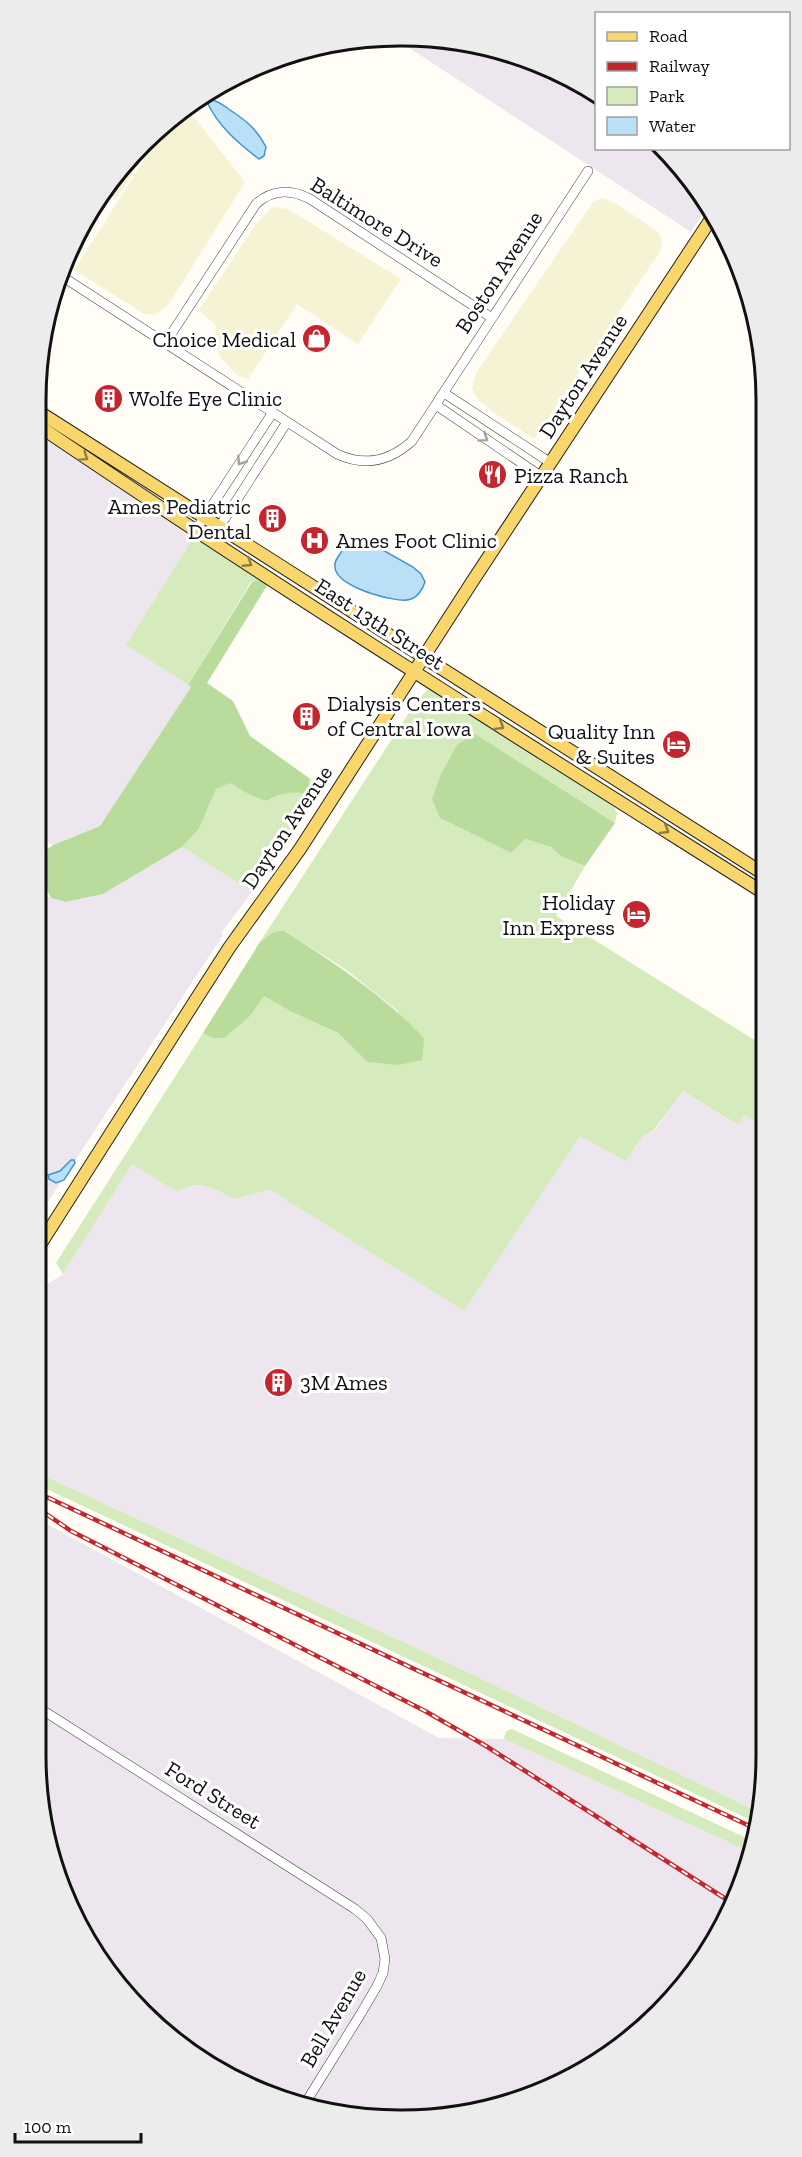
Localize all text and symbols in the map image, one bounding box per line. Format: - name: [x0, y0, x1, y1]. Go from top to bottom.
- legend: [595, 12, 790, 150]
- text: Road: [649, 25, 688, 47]
- text: Railway: [649, 55, 711, 77]
- text: Park: [649, 85, 685, 107]
- text: Water: [649, 115, 696, 137]
- street label: Baltimore Drive: [306, 171, 448, 273]
- street label: Boston Avenue: [449, 206, 549, 338]
- street label: Dayton Avenue: [533, 309, 633, 443]
- shop icon: Choice Medical: [301, 323, 333, 355]
- place label: Choice Medical: [152, 326, 296, 353]
- building icon: Wolfe Eye Clinic: [92, 382, 124, 414]
- place label: Wolfe Eye Clinic: [129, 385, 282, 412]
- one-way arrow: [478, 430, 489, 441]
- one-way arrow: [78, 450, 89, 461]
- one-way arrow: [236, 455, 248, 465]
- restaurant icon: Pizza Ranch: [477, 459, 509, 491]
- place label: Pizza Ranch: [514, 462, 629, 489]
- place label: Ames Pediatric Dental: [108, 493, 251, 545]
- building icon: Ames Pediatric Dental: [256, 503, 288, 535]
- hospital icon: Ames Foot Clinic: [299, 524, 331, 556]
- place label: Ames Foot Clinic: [336, 527, 497, 554]
- one-way arrow: [241, 556, 252, 567]
- street label: East 13th Street: [310, 572, 450, 676]
- place label: Dialysis Centers of Central Iowa: [327, 690, 481, 742]
- building icon: Dialysis Centers of Central Iowa: [290, 700, 322, 732]
- one-way arrow: [494, 718, 504, 730]
- place label: Quality Inn & Suites: [548, 718, 655, 770]
- hotel icon: Quality Inn & Suites: [660, 728, 692, 760]
- street label: Dayton Avenue: [236, 760, 338, 894]
- one-way arrow: [658, 823, 669, 834]
- place label: Holiday Inn Express: [503, 889, 616, 941]
- hotel icon: Holiday Inn Express: [620, 899, 652, 931]
- building icon: 3M Ames: [263, 1366, 295, 1398]
- place label: 3M Ames: [300, 1369, 388, 1396]
- street label: Ford Street: [160, 1755, 266, 1835]
- street label: Bell Avenue: [294, 1964, 372, 2072]
- scale bar: [15, 2106, 141, 2144]
- text: 100 m: [24, 2116, 72, 2138]

